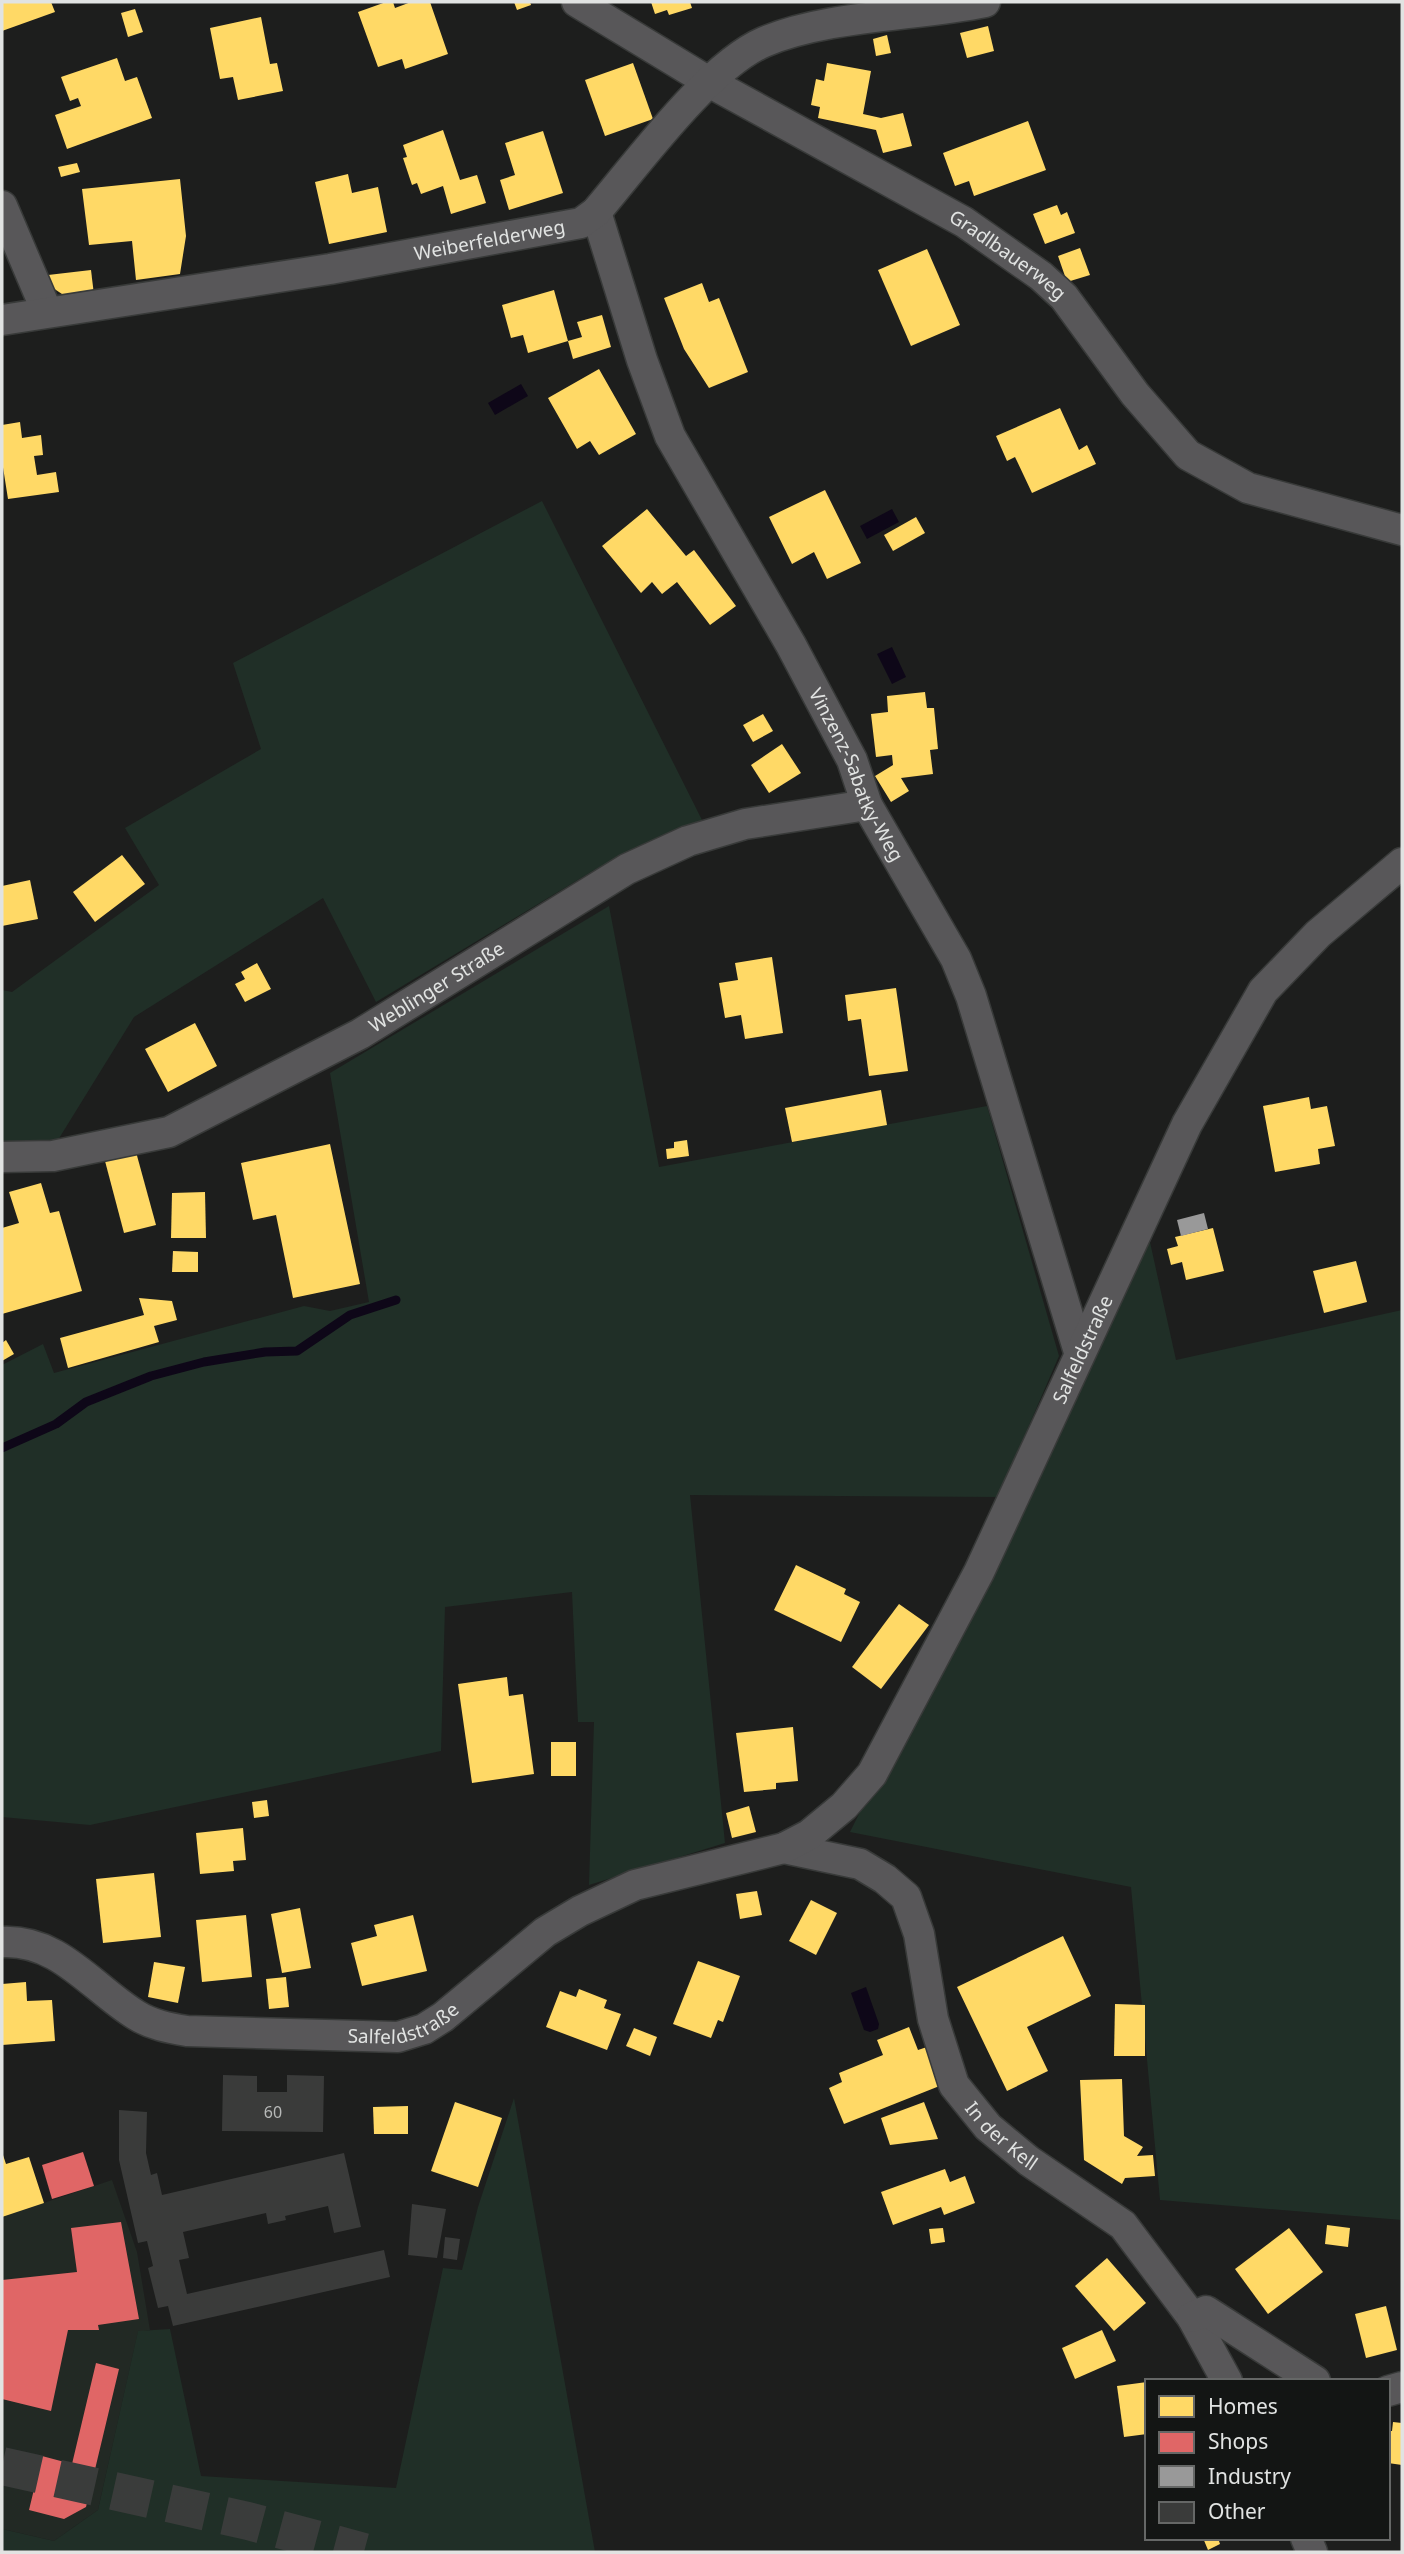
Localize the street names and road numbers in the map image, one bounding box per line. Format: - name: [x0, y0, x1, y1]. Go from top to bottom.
- street label: Gradlbauerweg: [945, 204, 1072, 306]
- street label: Weiberfelderweg: [412, 213, 567, 266]
- street label: Vinzenz-Sabatky-Weg: [803, 683, 910, 866]
- street label: Weblinger Straße: [364, 935, 509, 1038]
- street label: Salfeldstraße: [1046, 1291, 1119, 1408]
- street label: Salfeldstraße: [347, 1996, 464, 2050]
- street label: In der Kell: [959, 2096, 1043, 2176]

